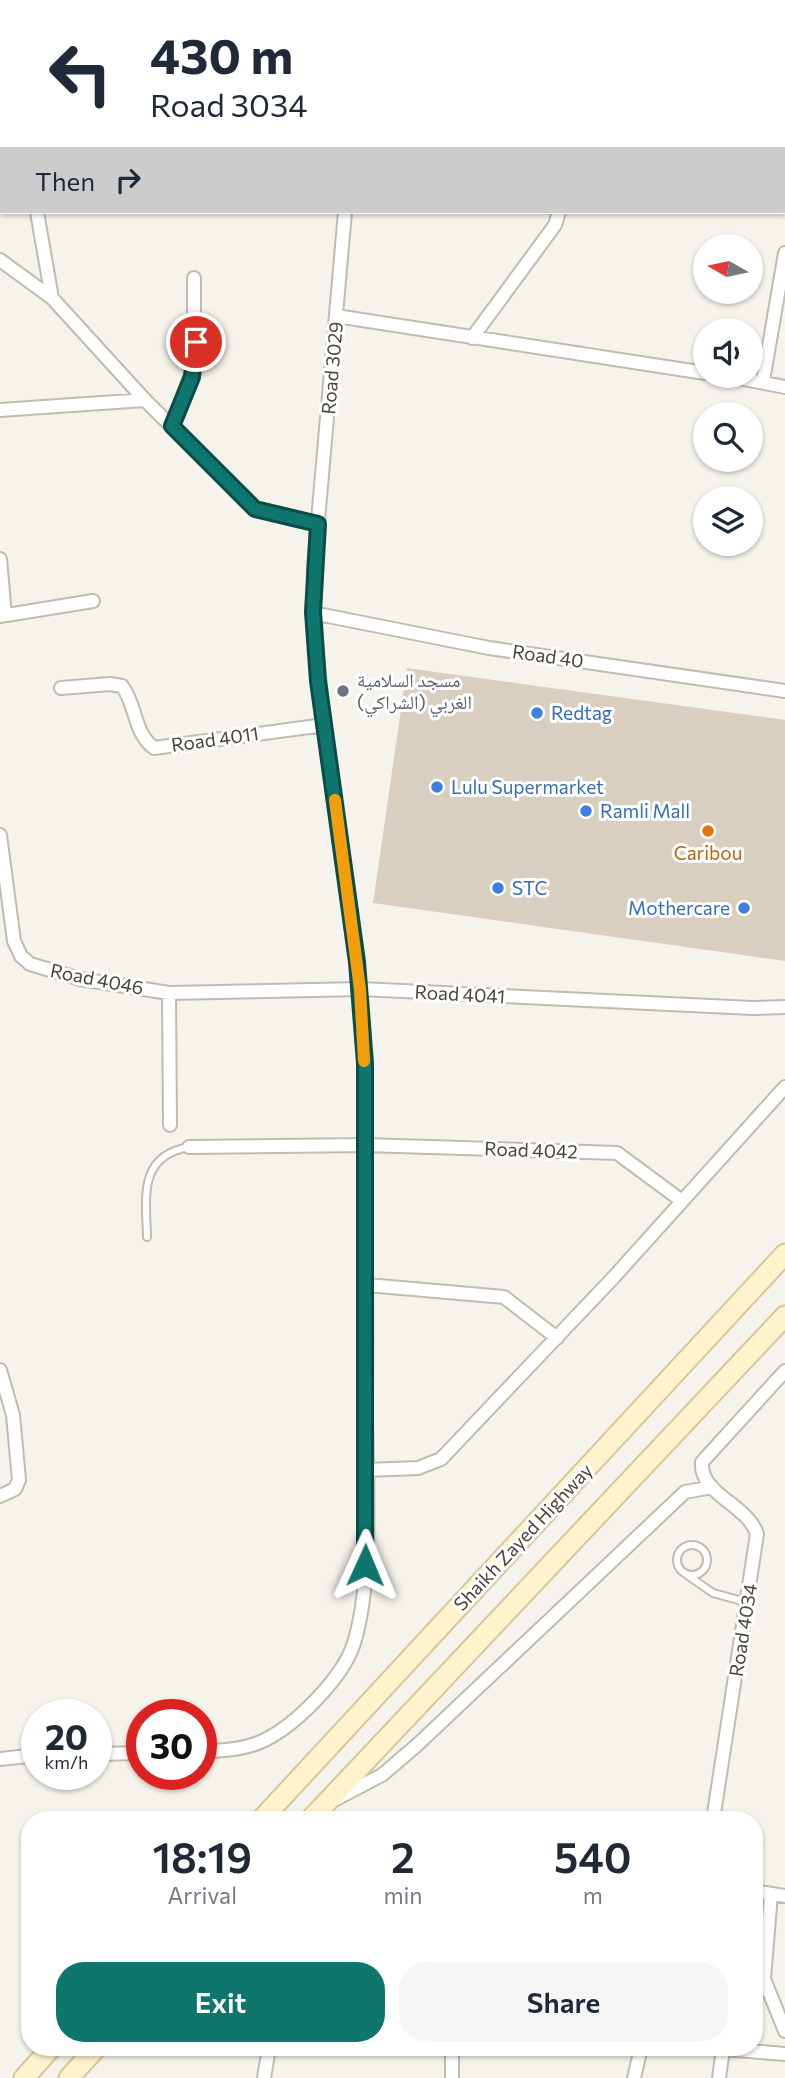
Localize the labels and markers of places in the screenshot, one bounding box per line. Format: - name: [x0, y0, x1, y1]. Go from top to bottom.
- pin: [166, 312, 226, 372]
- place label: مسجد السلامية الغربي (الشراكي): [357, 668, 472, 718]
- marker: مسجد السلامية الغربي (الشراكي): [335, 683, 351, 699]
- place label: Redtag: [551, 701, 612, 724]
- marker: Redtag: [529, 705, 545, 721]
- place label: Lulu Supermarket: [451, 775, 604, 798]
- marker: Lulu Supermarket: [429, 779, 445, 795]
- place label: Ramli Mall: [600, 799, 690, 822]
- marker: Ramli Mall: [578, 803, 594, 819]
- marker: Caribou: [700, 823, 716, 839]
- place label: Caribou: [674, 841, 742, 864]
- place label: STC: [512, 876, 548, 899]
- marker: STC: [490, 880, 506, 896]
- place label: Mothercare: [628, 896, 730, 919]
- marker: Mothercare: [736, 900, 752, 916]

